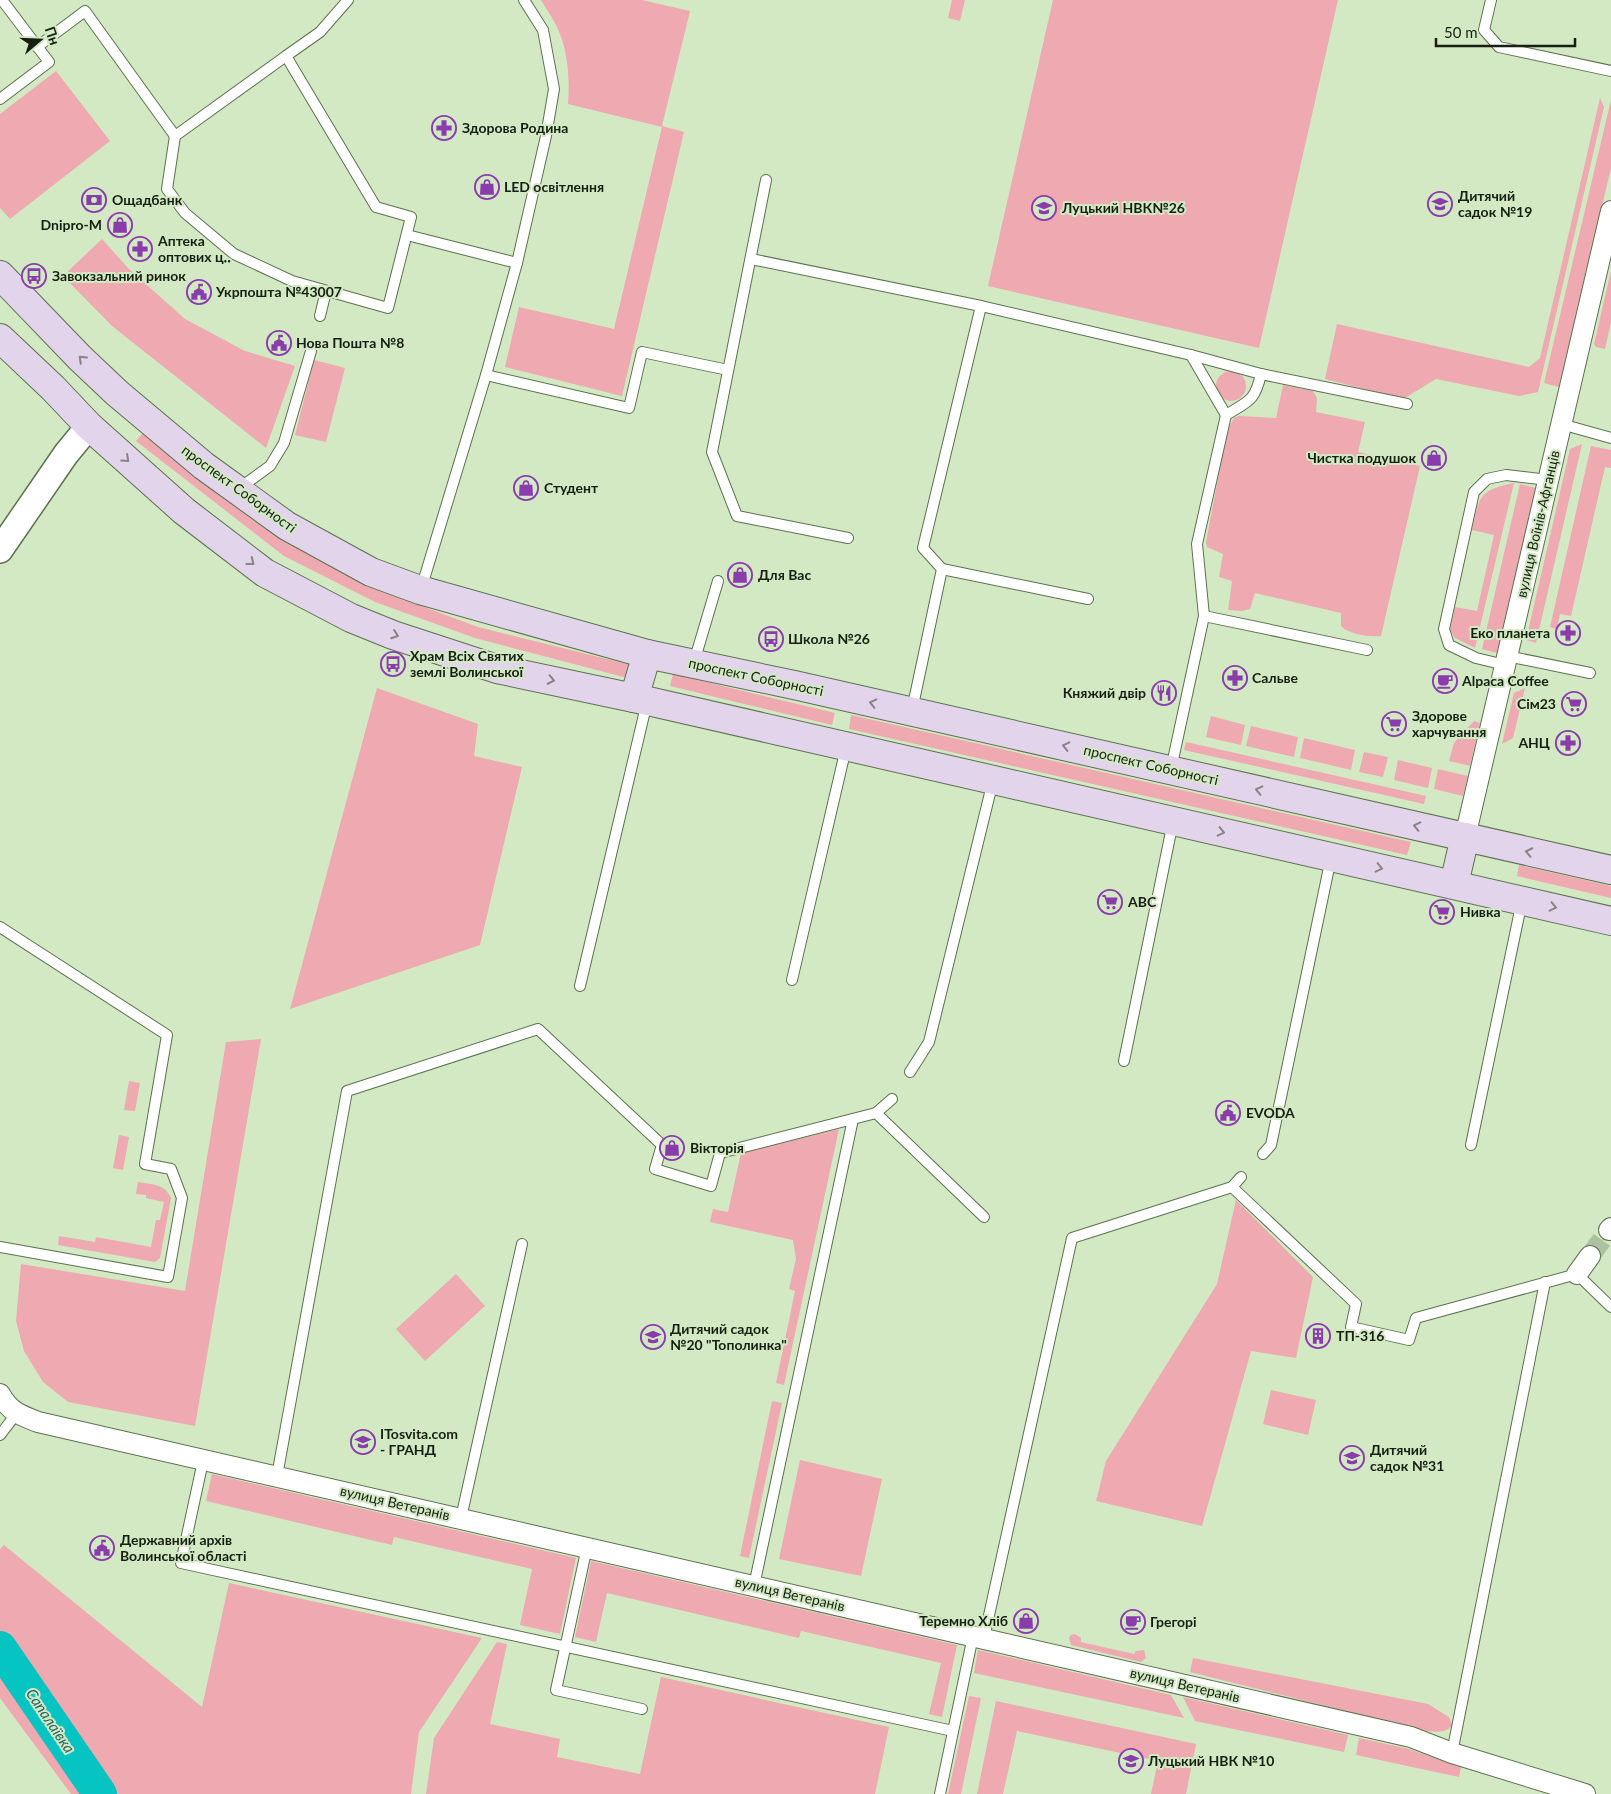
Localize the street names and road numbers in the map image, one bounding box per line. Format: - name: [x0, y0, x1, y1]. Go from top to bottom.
- street label: проспект Соборності: [179, 441, 300, 536]
- street label: вулиця Воїнів-Афганців: [1512, 449, 1563, 599]
- street label: проспект Соборності: [687, 654, 825, 699]
- street label: проспект Соборності: [1082, 741, 1220, 788]
- street label: вулиця Ветеранів: [339, 1482, 452, 1523]
- street label: вулиця Ветеранів: [734, 1573, 847, 1614]
- street label: вулиця Ветеранів: [1129, 1664, 1242, 1705]

